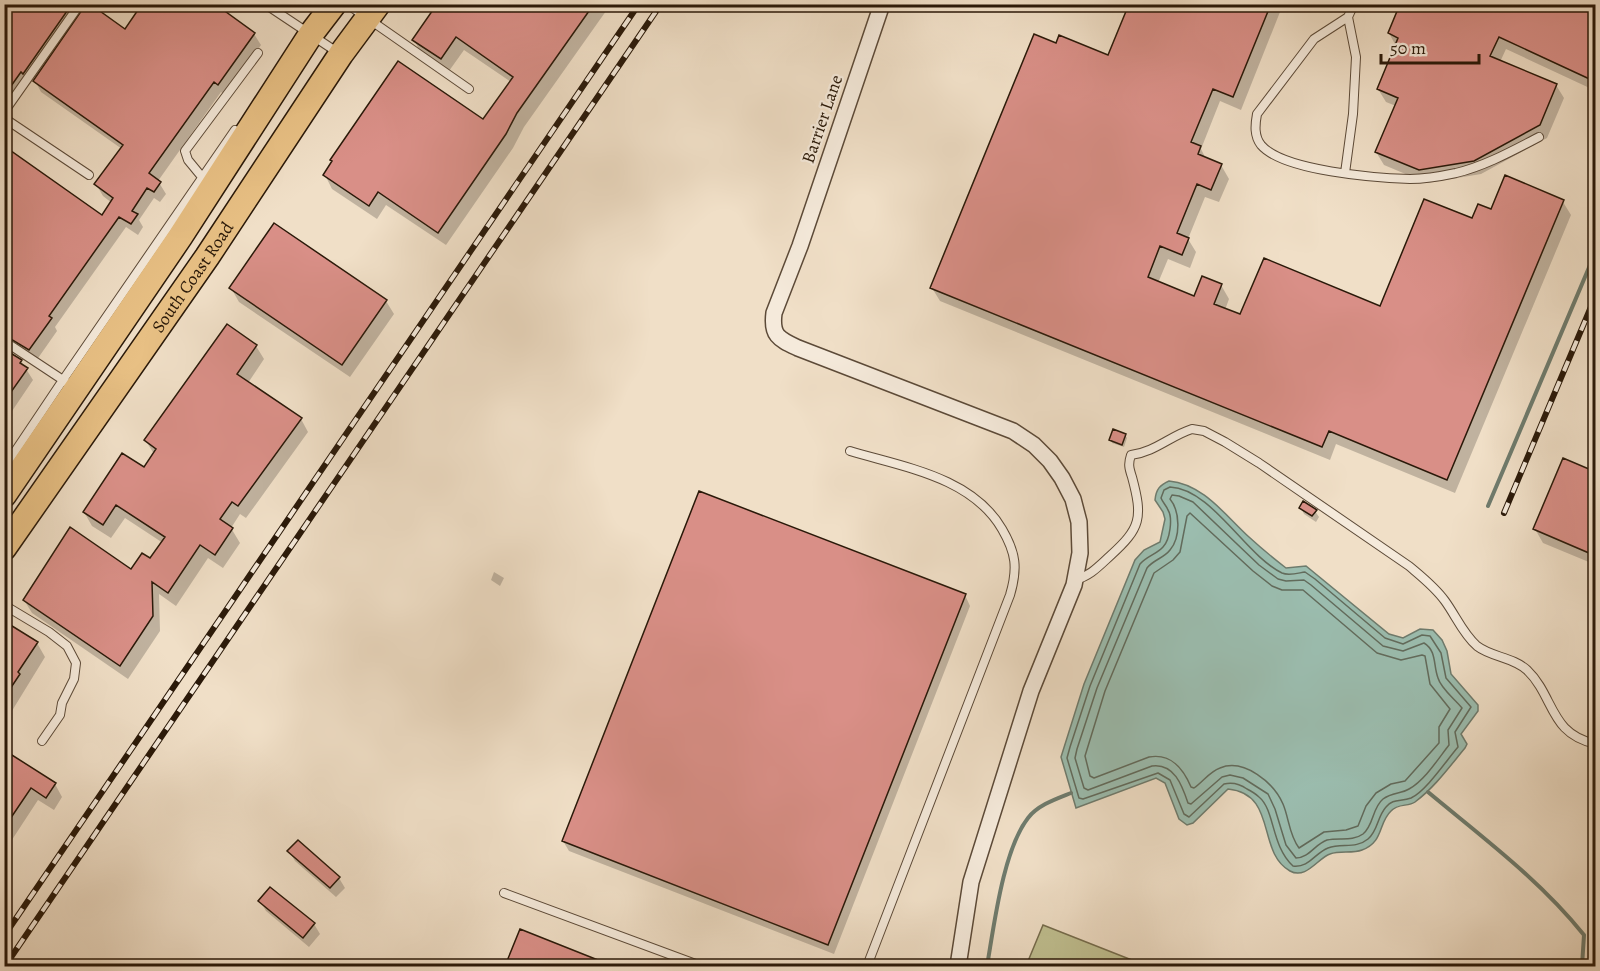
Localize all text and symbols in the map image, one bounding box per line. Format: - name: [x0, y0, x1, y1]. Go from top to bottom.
- scale bar: [1381, 27, 1478, 65]
- text: 50 m: [1390, 36, 1426, 60]
- street label: Barrier Lane: [796, 72, 848, 166]
- street label: South Coast Road: [146, 217, 239, 337]

